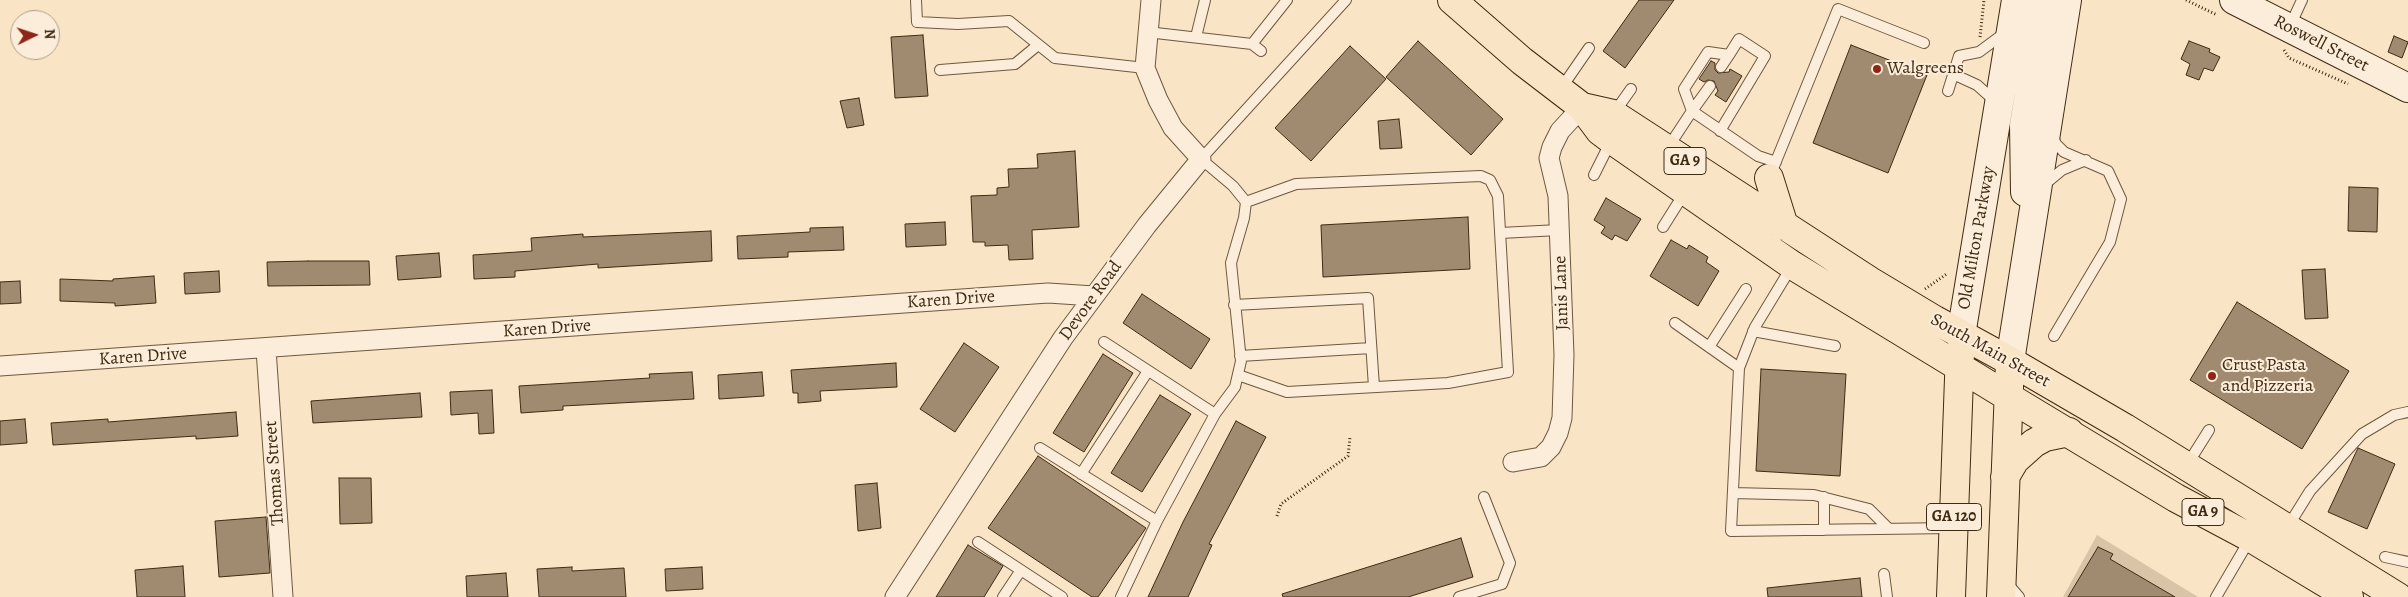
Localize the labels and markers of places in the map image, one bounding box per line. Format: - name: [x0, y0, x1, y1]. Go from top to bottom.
- place label: Walgreens: [1887, 58, 1964, 80]
- marker: Walgreens: [1871, 63, 1883, 75]
- place label: Crust Pasta and Pizzeria: [2222, 355, 2313, 398]
- marker: Crust Pasta and Pizzeria: [2206, 370, 2218, 382]

